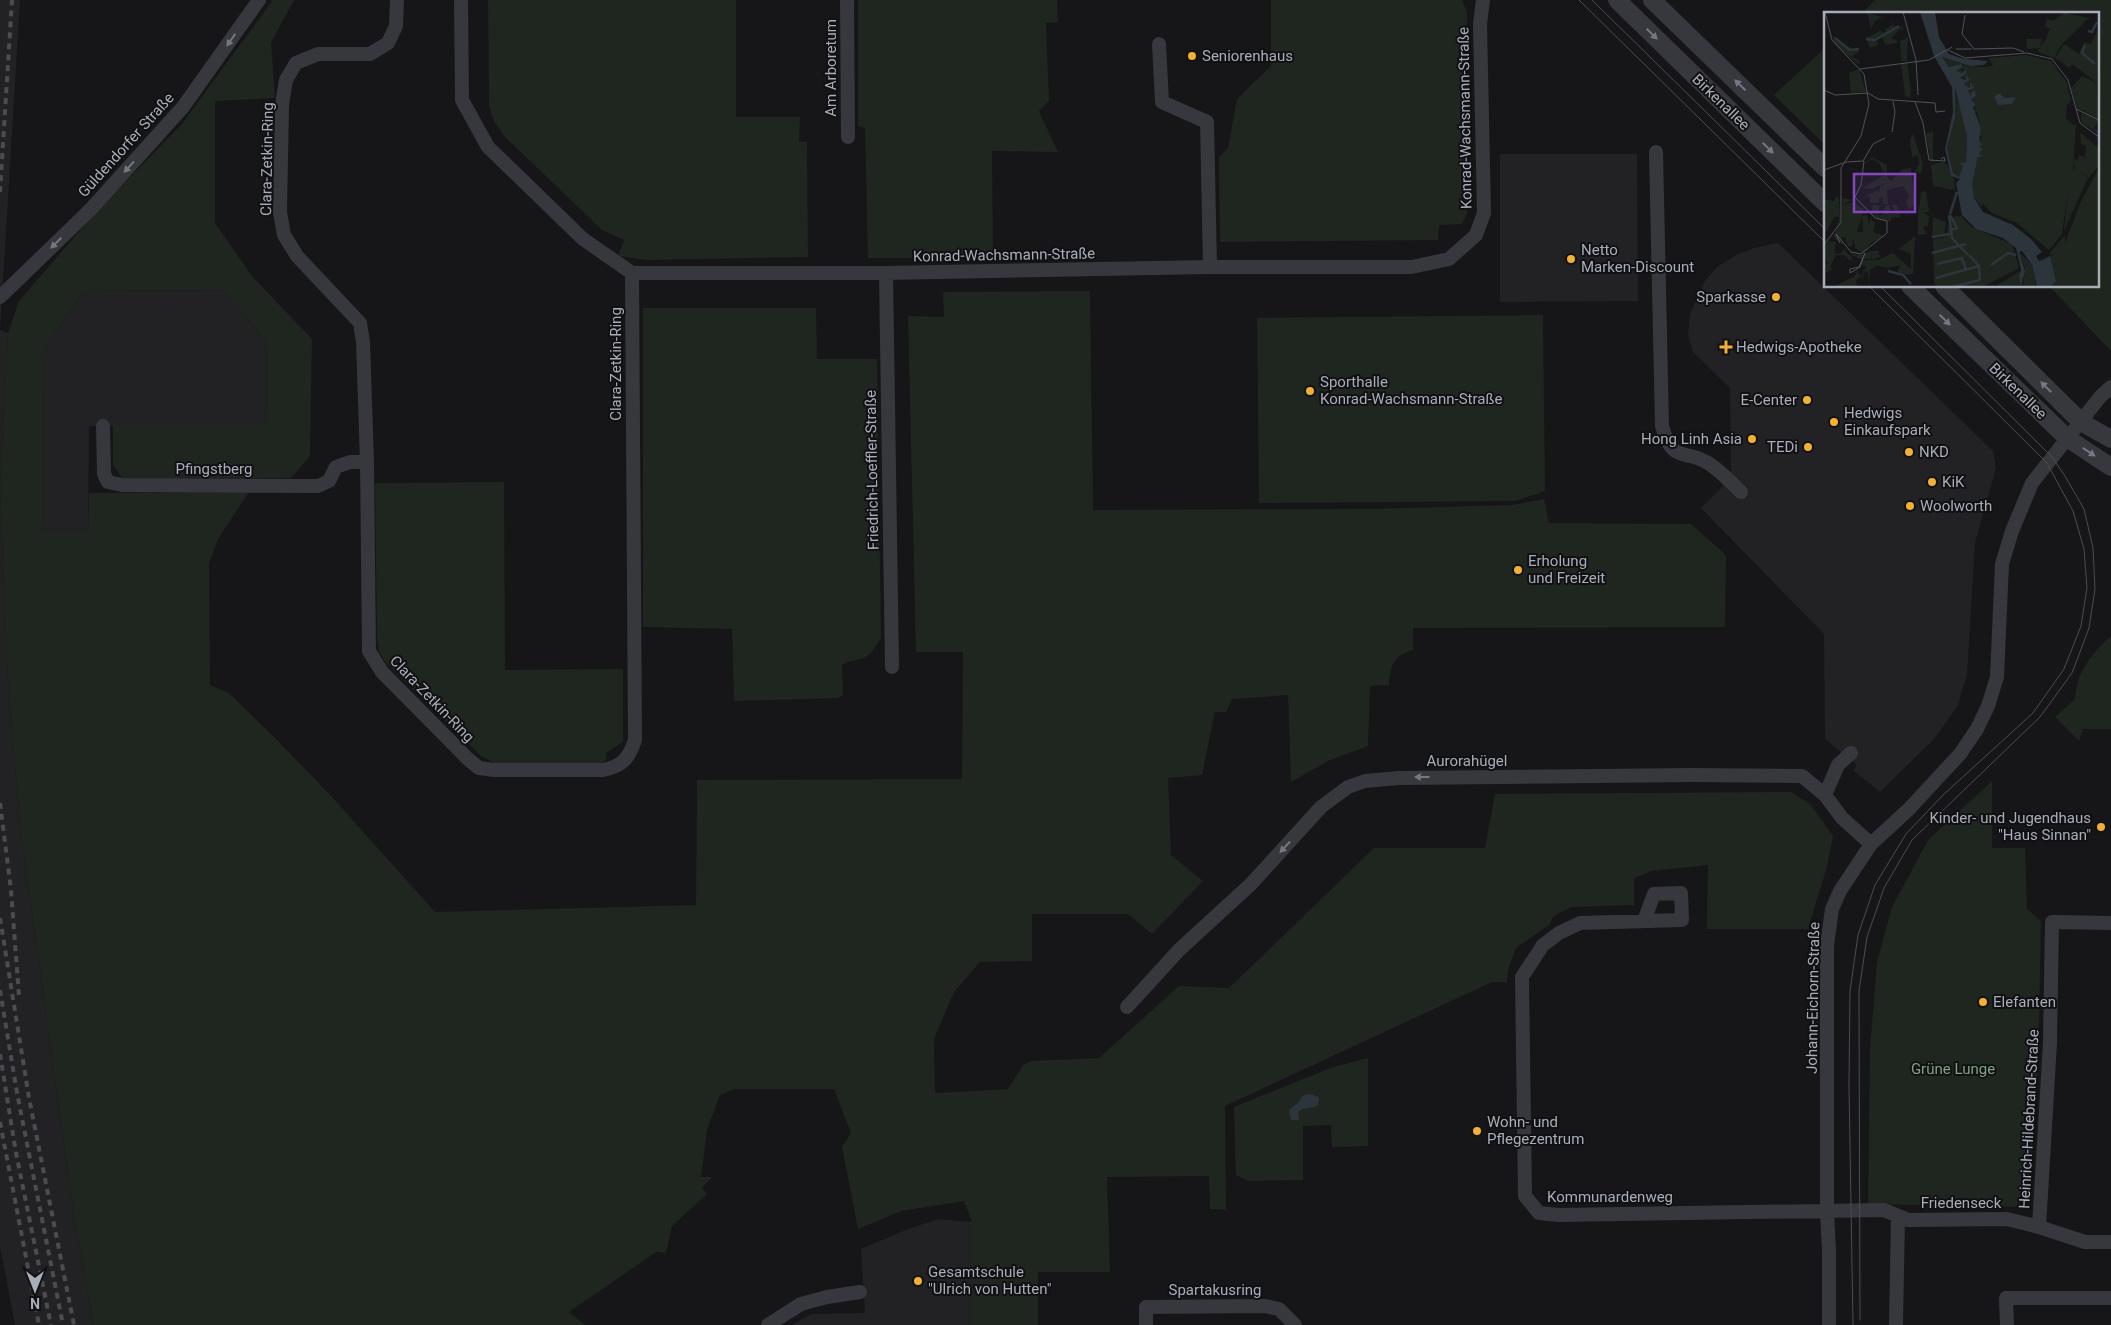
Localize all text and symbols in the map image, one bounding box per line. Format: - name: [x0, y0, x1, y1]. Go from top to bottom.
- inset map: [1824, 12, 2098, 288]
- street label: Am Arboretum: [822, 19, 840, 117]
- street label: Konrad-Wachsmann-Straße: [1454, 27, 1476, 209]
- one-way arrow: [1645, 28, 1657, 40]
- one-way arrow: [226, 33, 236, 47]
- place label: Seniorenhaus: [1202, 47, 1293, 65]
- marker: Seniorenhaus: [1186, 50, 1198, 62]
- street label: Birkenallee: [1688, 70, 1754, 134]
- one-way arrow: [1734, 79, 1746, 91]
- street label: Güldendorfer Straße: [74, 89, 178, 201]
- street label: Clara-Zetkin-Ring: [257, 102, 277, 216]
- one-way arrow: [1762, 141, 1774, 153]
- one-way arrow: [124, 160, 135, 173]
- one-way arrow: [50, 237, 62, 249]
- place label: Netto Marken-Discount: [1581, 241, 1694, 276]
- street label: Konrad-Wachsmann-Straße: [913, 244, 1095, 266]
- marker: Netto Marken-Discount: [1565, 253, 1577, 265]
- place label: Sparkasse: [1696, 288, 1766, 306]
- marker: Sparkasse: [1770, 291, 1782, 303]
- street label: Clara-Zetkin-Ring: [607, 307, 625, 421]
- one-way arrow: [1939, 314, 1951, 326]
- place label: Hedwigs-Apotheke: [1736, 338, 1862, 356]
- marker: Hedwigs-Apotheke: [1720, 341, 1732, 353]
- street label: Birkenallee: [1985, 359, 2051, 423]
- place label: Sporthalle Konrad-Wachsmann-Straße: [1320, 373, 1502, 408]
- one-way arrow: [2040, 381, 2052, 393]
- marker: Sporthalle Konrad-Wachsmann-Straße: [1304, 385, 1316, 397]
- street label: Friedrich-Loeffler-Straße: [862, 390, 882, 550]
- place label: E-Center: [1740, 391, 1797, 409]
- marker: E-Center: [1801, 394, 1813, 406]
- place label: Hedwigs Einkaufspark: [1844, 404, 1931, 439]
- marker: Hedwigs Einkaufspark: [1828, 416, 1840, 428]
- place label: Hong Linh Asia: [1641, 430, 1742, 448]
- marker: Hong Linh Asia: [1746, 433, 1758, 445]
- place label: TEDi: [1767, 438, 1798, 456]
- marker: TEDi: [1802, 441, 1814, 453]
- place label: NKD: [1919, 443, 1949, 461]
- marker: NKD: [1903, 446, 1915, 458]
- one-way arrow: [2082, 447, 2096, 457]
- street label: Pfingstberg: [176, 460, 252, 478]
- place label: KiK: [1942, 473, 1965, 491]
- marker: KiK: [1926, 476, 1938, 488]
- place label: Woolworth: [1920, 497, 1992, 515]
- marker: Woolworth: [1904, 500, 1916, 512]
- place label: Erholung und Freizeit: [1528, 552, 1605, 587]
- marker: Erholung und Freizeit: [1512, 564, 1524, 576]
- street label: Clara-Zetkin-Ring: [386, 652, 478, 746]
- street label: Aurorahügel: [1427, 752, 1507, 770]
- one-way arrow: [1414, 773, 1430, 781]
- place label: Kinder- und Jugendhaus "Haus Sinnan": [1929, 809, 2091, 844]
- marker: Kinder- und Jugendhaus "Haus Sinnan": [2095, 821, 2107, 833]
- one-way arrow: [1279, 840, 1291, 852]
- street label: Johann-Eichorn-Straße: [1803, 922, 1823, 1074]
- place label: Elefanten: [1993, 993, 2056, 1011]
- marker: Elefanten: [1977, 996, 1989, 1008]
- street label: Heinrich-Hildebrand-Straße: [2015, 1029, 2043, 1209]
- park label: Grüne Lunge: [1911, 1060, 1995, 1078]
- place label: Wohn- und Pflegezentrum: [1487, 1113, 1584, 1148]
- marker: Wohn- und Pflegezentrum: [1471, 1125, 1483, 1137]
- street label: Kommunardenweg: [1547, 1188, 1673, 1206]
- street label: Friedenseck: [1921, 1194, 2002, 1212]
- place label: Gesamtschule "Ulrich von Hutten": [928, 1263, 1052, 1298]
- north arrow: [10, 1265, 60, 1315]
- marker: Gesamtschule "Ulrich von Hutten": [912, 1275, 924, 1287]
- street label: Spartakusring: [1168, 1281, 1262, 1299]
- text: N: [30, 1295, 40, 1311]

